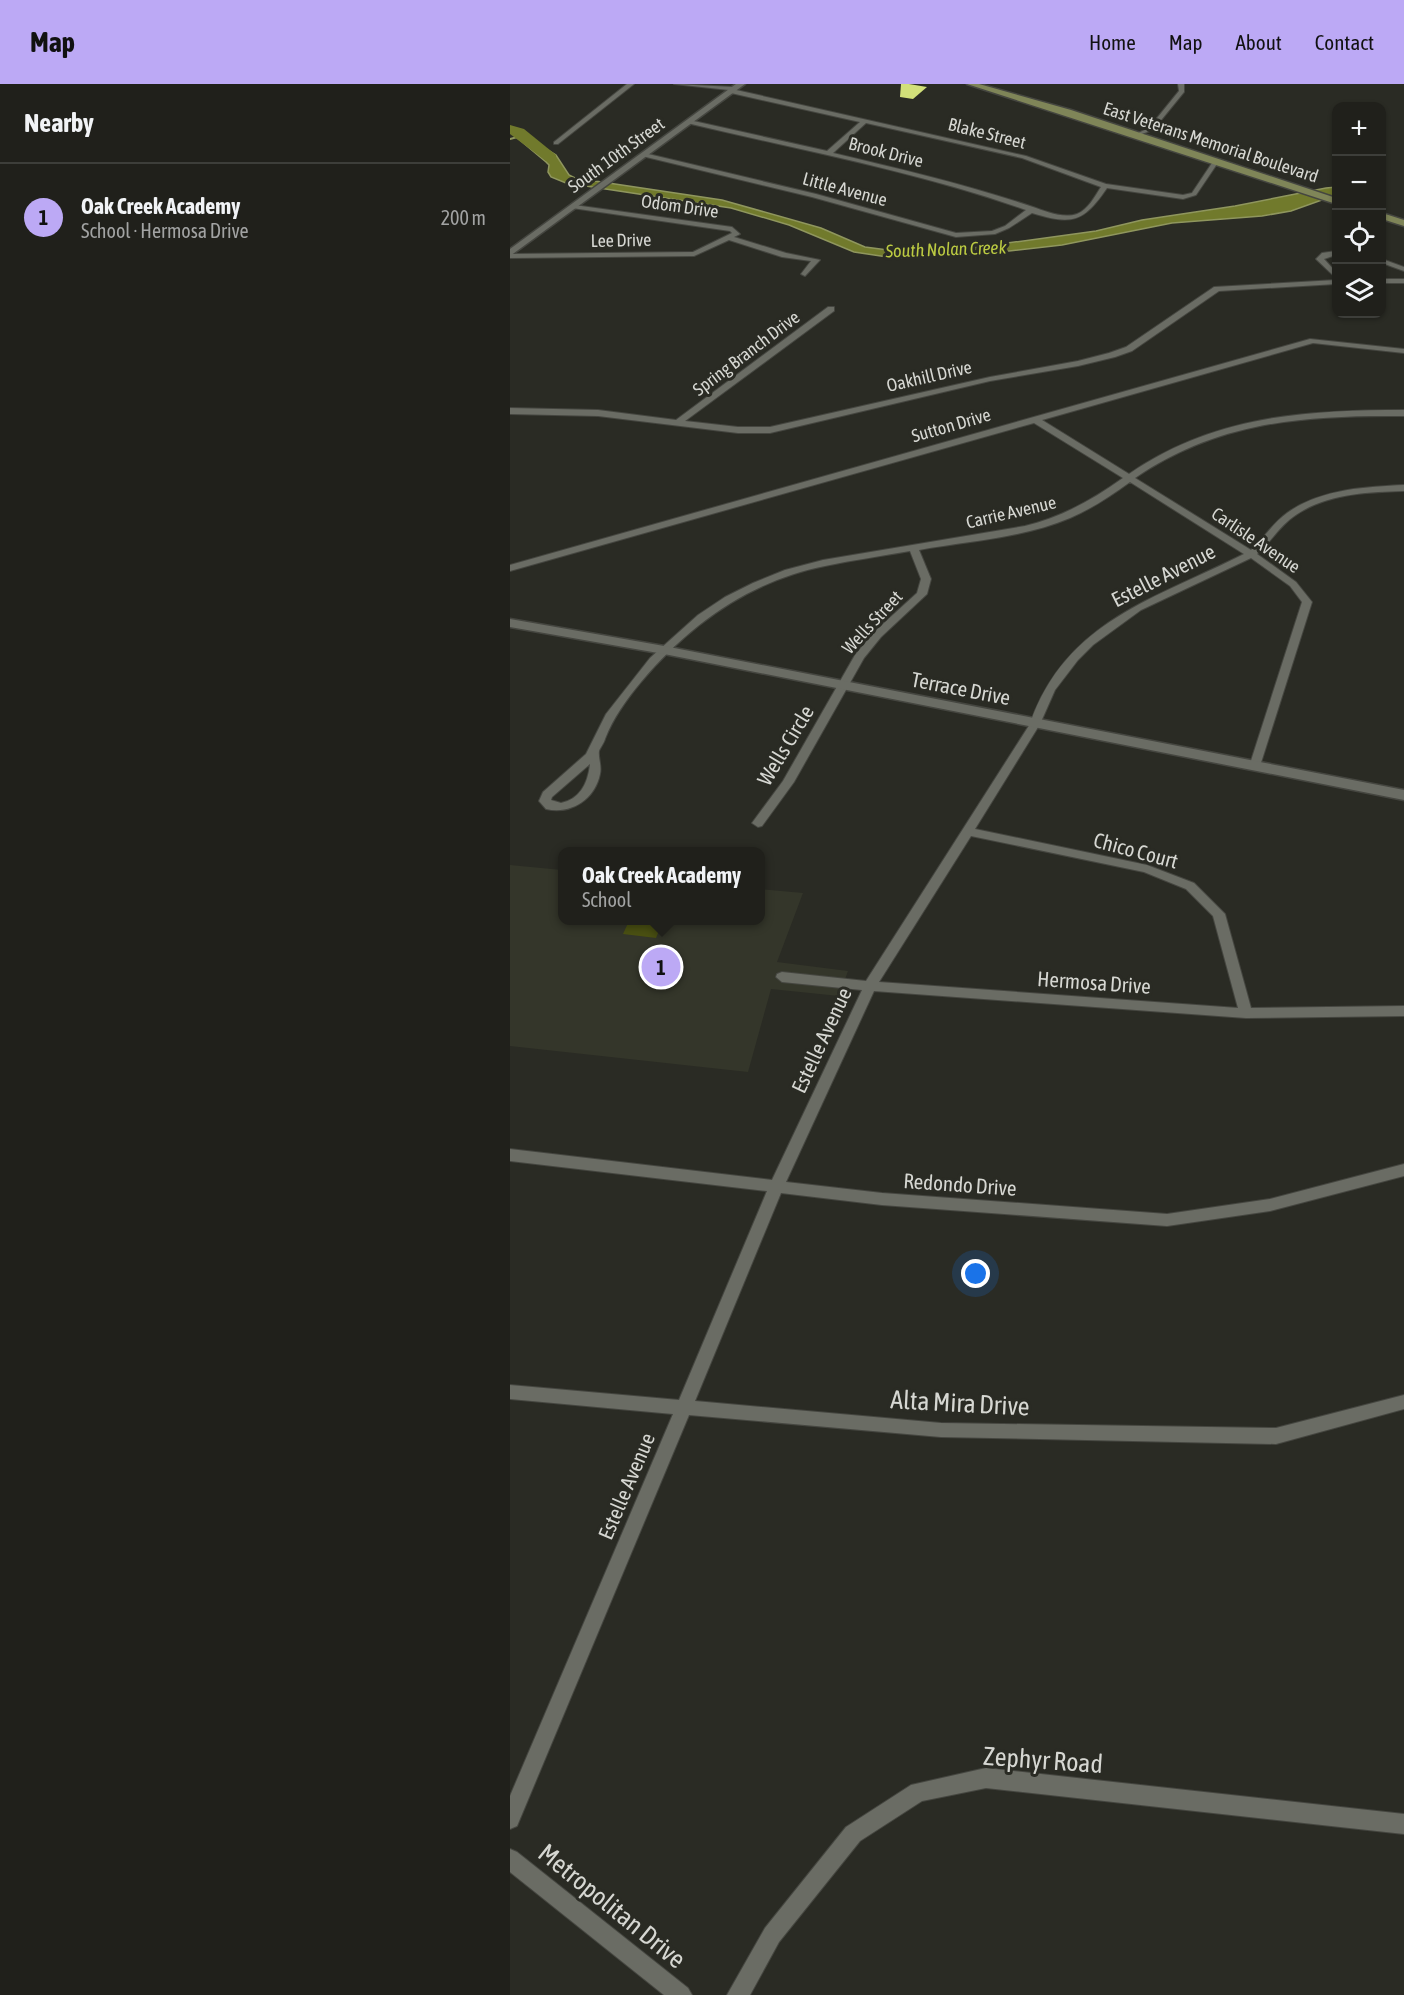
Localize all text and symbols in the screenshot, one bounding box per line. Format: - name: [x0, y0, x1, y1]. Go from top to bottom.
- text: Map: [30, 26, 75, 58]
- text: Home: [1089, 30, 1136, 54]
- text: Map: [1169, 30, 1203, 54]
- text: About: [1236, 30, 1282, 54]
- text: Contact: [1315, 30, 1374, 54]
- street label: East Veterans Memorial Boulevard: [1101, 97, 1321, 187]
- map controls: [1332, 102, 1386, 318]
- button: +: [1332, 102, 1386, 156]
- text: Nearby: [24, 108, 94, 138]
- street label: South 10th Street: [564, 113, 668, 197]
- street label: Blake Street: [946, 113, 1028, 153]
- street label: Brook Drive: [847, 133, 925, 171]
- button: −: [1332, 156, 1386, 210]
- street label: Little Avenue: [800, 168, 890, 210]
- street label: Odom Drive: [640, 190, 720, 222]
- text: Oak Creek Academy: [81, 193, 240, 219]
- text: 1: [39, 206, 48, 229]
- text: 200 m: [441, 206, 486, 229]
- button: locate: [1332, 210, 1386, 264]
- text: School · Hermosa Drive: [81, 219, 249, 242]
- street label: Lee Drive: [591, 229, 651, 251]
- water label: South Nolan Creek: [884, 236, 1008, 262]
- button: layers: [1332, 264, 1386, 318]
- street label: Spring Branch Drive: [689, 306, 803, 400]
- street label: Oakhill Drive: [884, 356, 974, 396]
- street label: Sutton Drive: [909, 404, 993, 446]
- street label: Carrie Avenue: [964, 491, 1058, 533]
- street label: Carlisle Avenue: [1208, 503, 1304, 577]
- street label: Estelle Avenue: [1107, 539, 1219, 611]
- street label: Wells Street: [838, 586, 906, 658]
- street label: Terrace Drive: [910, 667, 1012, 709]
- street label: Wells Circle: [752, 701, 818, 789]
- street label: Chico Court: [1091, 827, 1181, 873]
- popup: [558, 847, 765, 925]
- text: Oak Creek Academy: [582, 862, 741, 888]
- text: School: [582, 888, 632, 911]
- pin: 1: [642, 944, 680, 990]
- street label: Hermosa Drive: [1036, 966, 1152, 998]
- street label: Estelle Avenue: [786, 984, 856, 1096]
- street label: Redondo Drive: [903, 1168, 1017, 1200]
- your location: [961, 1259, 990, 1288]
- street label: Alta Mira Drive: [890, 1384, 1030, 1422]
- street label: Estelle Avenue: [593, 1429, 659, 1543]
- street label: Zephyr Road: [982, 1741, 1104, 1779]
- street label: Metropolitan Drive: [533, 1838, 691, 1974]

